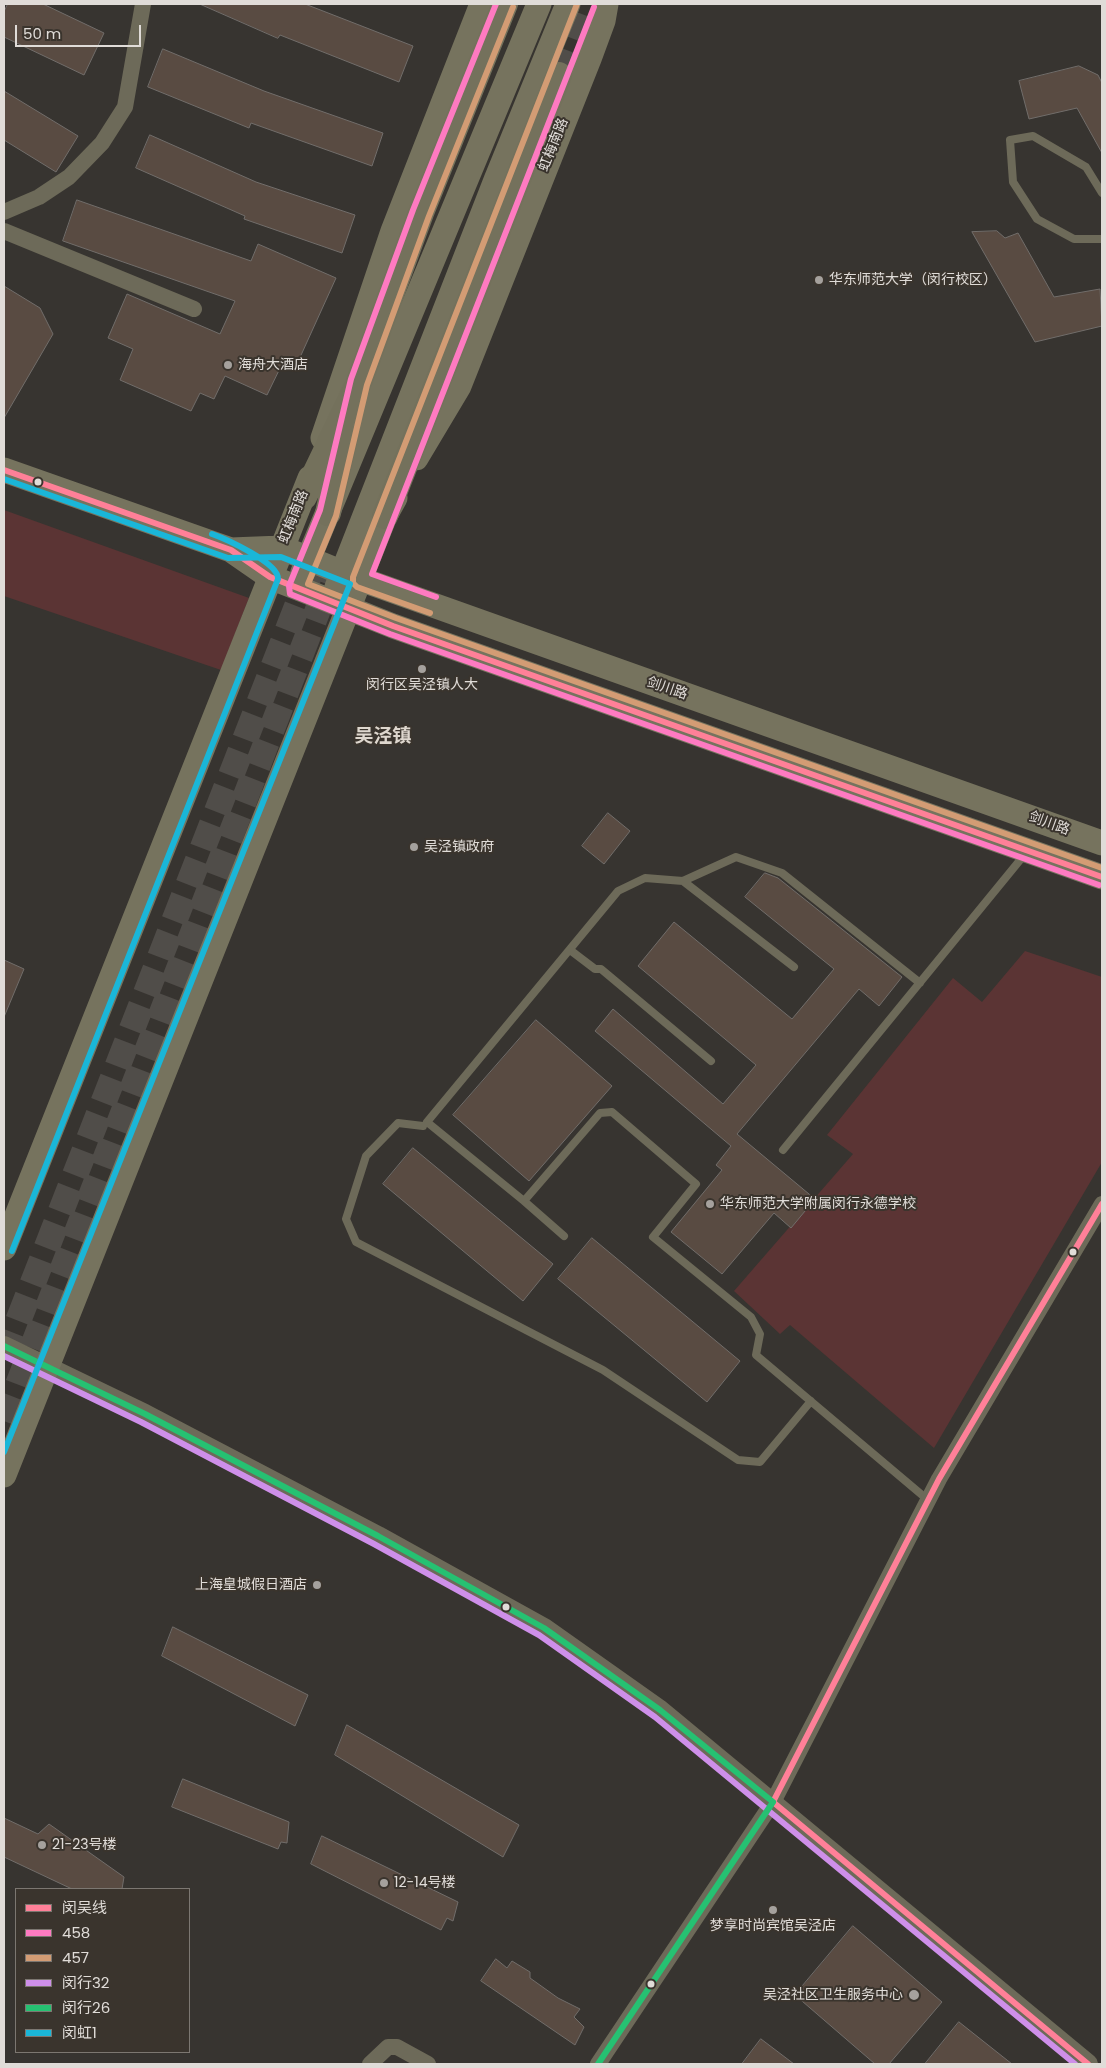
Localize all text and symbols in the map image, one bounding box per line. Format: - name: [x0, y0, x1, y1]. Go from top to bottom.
- scale bar: [18, 15, 144, 47]
- text: 50 m: [23, 23, 61, 44]
- street label: 虹梅南路: [536, 116, 572, 174]
- place label: 华东师范大学（闵行校区）: [829, 272, 997, 288]
- marker: 华东师范大学（闵行校区）: [813, 274, 825, 286]
- place label: 海舟大酒店: [238, 357, 308, 373]
- marker: 海舟大酒店: [222, 359, 234, 371]
- unlabelled marker: [33, 477, 43, 487]
- street label: 虹梅南路: [276, 488, 312, 546]
- marker: 闵行区吴泾镇人大: [416, 663, 428, 675]
- street label: 剑川路: [644, 674, 690, 704]
- place label: 闵行区吴泾镇人大: [366, 677, 478, 693]
- district label: 吴泾镇: [355, 726, 411, 748]
- street label: 剑川路: [1026, 809, 1072, 839]
- place label: 吴泾镇政府: [424, 839, 494, 855]
- marker: 吴泾镇政府: [408, 841, 420, 853]
- place label: 华东师范大学附属闵行永德学校: [720, 1196, 916, 1212]
- marker: 华东师范大学附属闵行永德学校: [704, 1198, 716, 1210]
- unlabelled marker: [1068, 1247, 1078, 1257]
- place label: 上海皇城假日酒店: [195, 1577, 307, 1593]
- marker: 上海皇城假日酒店: [311, 1579, 323, 1591]
- unlabelled marker: [501, 1602, 511, 1612]
- place label: 21-23号楼: [52, 1837, 117, 1853]
- marker: 21-23号楼: [36, 1839, 48, 1851]
- place label: 12-14号楼: [394, 1875, 456, 1891]
- marker: 12-14号楼: [378, 1877, 390, 1889]
- legend: [15, 1888, 190, 2053]
- text: 闵吴线: [62, 1897, 107, 1918]
- marker: 梦享时尚宾馆吴泾店: [767, 1904, 779, 1916]
- place label: 梦享时尚宾馆吴泾店: [710, 1918, 836, 1934]
- text: 458: [62, 1922, 90, 1943]
- text: 457: [62, 1947, 89, 1968]
- text: 闵行32: [62, 1972, 109, 1993]
- unlabelled marker: [646, 1979, 656, 1989]
- place label: 吴泾社区卫生服务中心: [763, 1987, 903, 2003]
- marker: 吴泾社区卫生服务中心: [907, 1988, 921, 2002]
- text: 闵行26: [62, 1997, 110, 2018]
- text: 闵虹1: [62, 2022, 97, 2043]

